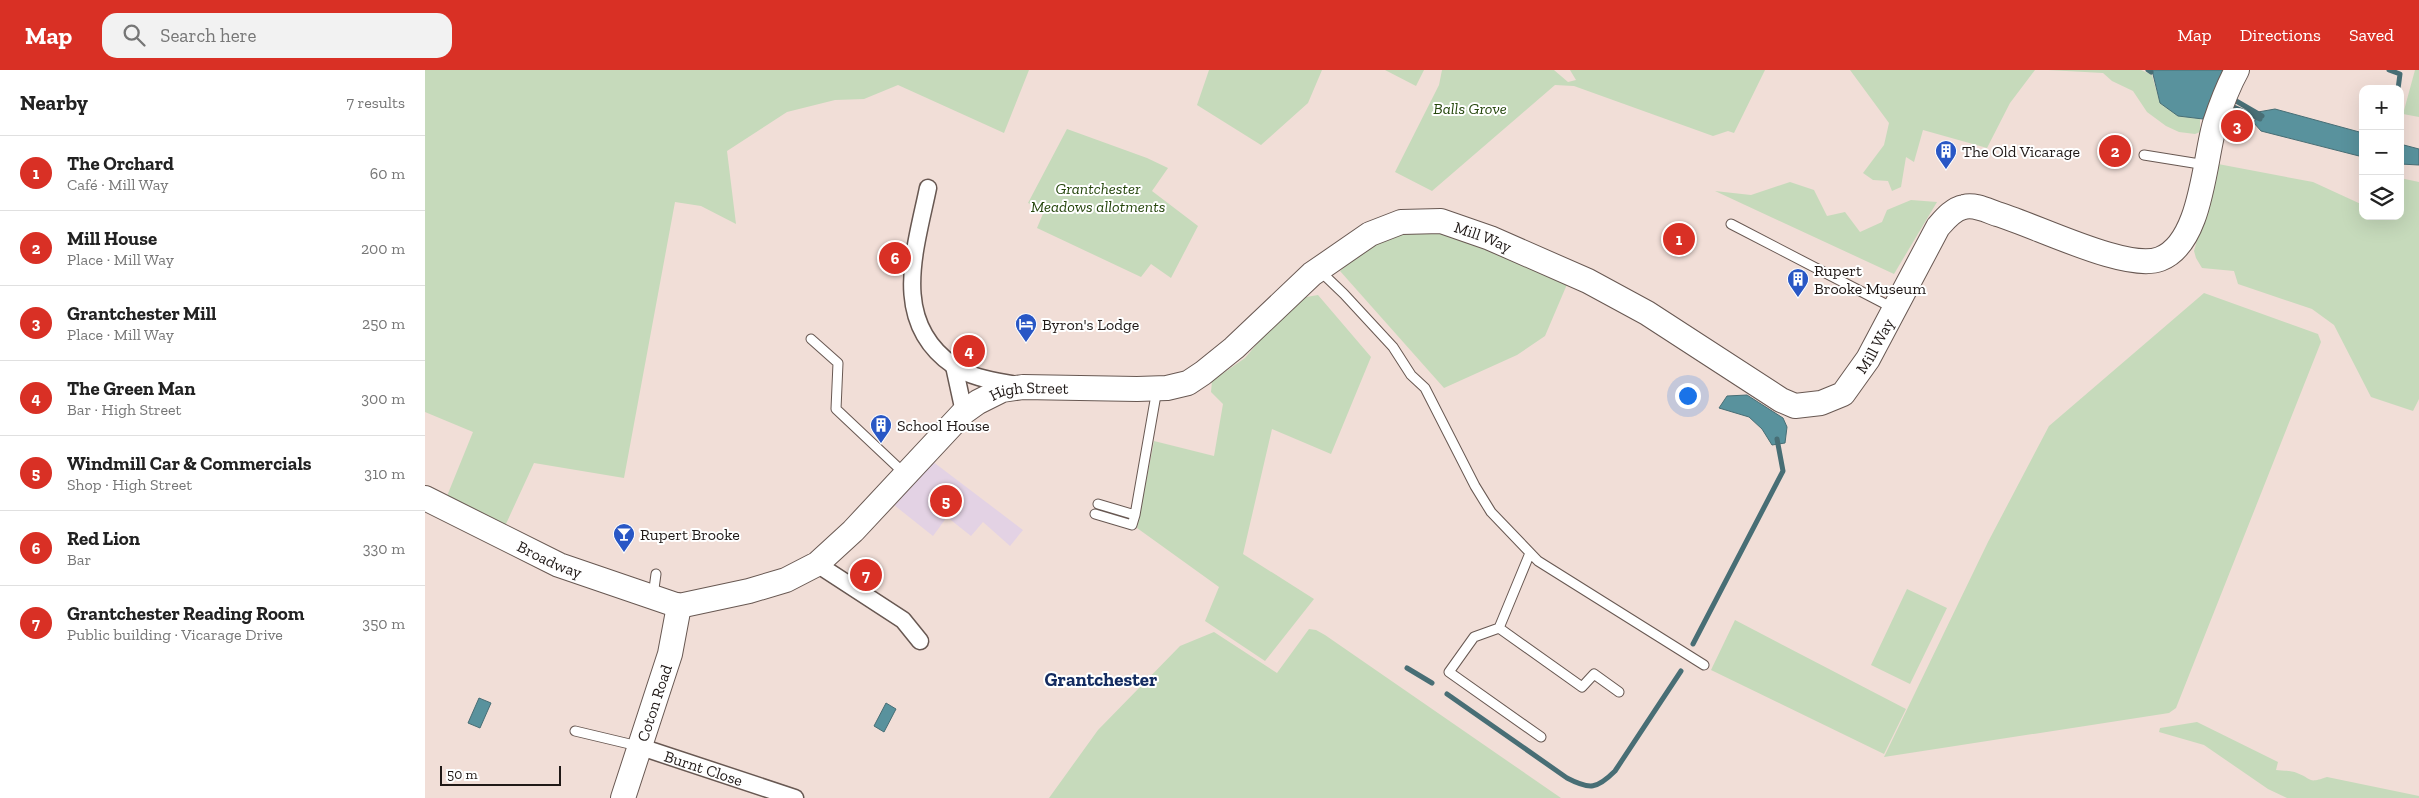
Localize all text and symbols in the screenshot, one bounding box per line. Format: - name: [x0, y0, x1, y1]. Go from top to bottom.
- search box: [102, 13, 452, 58]
- text: Map: [25, 21, 72, 50]
- icon: search: [120, 21, 148, 49]
- text: Search here: [160, 24, 257, 47]
- text: Map: [2177, 24, 2212, 46]
- text: Directions: [2240, 24, 2321, 46]
- text: Saved: [2349, 24, 2394, 46]
- map controls: [2359, 85, 2404, 220]
- button: +: [2359, 85, 2404, 130]
- text: Nearby: [20, 90, 88, 115]
- text: 7 results: [346, 93, 405, 112]
- park label: Balls Grove: [1433, 99, 1507, 118]
- pin: 3: [2221, 107, 2253, 145]
- button: −: [2359, 130, 2404, 175]
- pin: 2: [2099, 132, 2131, 170]
- building icon: The Old Vicarage: [1934, 139, 1958, 170]
- place label: The Old Vicarage: [1962, 142, 2080, 161]
- text: The Orchard: [67, 152, 174, 175]
- text: 1: [33, 164, 39, 183]
- text: 60 m: [370, 164, 405, 183]
- text: Café · Mill Way: [67, 175, 168, 194]
- button: layers: [2359, 175, 2404, 220]
- park label: Grantchester Meadows allotments: [1031, 179, 1165, 216]
- street label: Mill Way: [1452, 217, 1516, 256]
- pin: 1: [1663, 220, 1695, 258]
- text: Mill House: [67, 227, 157, 250]
- text: 2: [32, 239, 40, 258]
- text: 200 m: [361, 239, 405, 258]
- pin: 6: [879, 239, 911, 277]
- text: Place · Mill Way: [67, 250, 174, 269]
- place label: Rupert Brooke Museum: [1814, 261, 1926, 298]
- building icon: Rupert Brooke Museum: [1786, 267, 1810, 298]
- text: Grantchester Mill: [67, 302, 217, 325]
- hotel icon: Byron's Lodge: [1014, 312, 1038, 343]
- text: 3: [32, 314, 40, 333]
- text: 250 m: [362, 314, 405, 333]
- street label: Mill Way: [1851, 314, 1898, 377]
- place label: Byron's Lodge: [1042, 315, 1139, 334]
- text: Place · Mill Way: [67, 325, 174, 344]
- pin: 4: [953, 332, 985, 370]
- text: The Green Man: [67, 377, 195, 400]
- street label: High Street: [986, 377, 1069, 404]
- your location: [1675, 383, 1701, 409]
- text: 4: [31, 389, 41, 408]
- text: 300 m: [361, 389, 405, 408]
- text: Bar · High Street: [67, 400, 182, 419]
- building icon: School House: [869, 413, 893, 444]
- place label: School House: [897, 416, 990, 435]
- text: Windmill Car & Commercials: [67, 452, 312, 475]
- text: 5: [32, 464, 40, 483]
- text: 310 m: [364, 464, 405, 483]
- text: Shop · High Street: [67, 475, 192, 494]
- pin: 5: [930, 482, 962, 520]
- bar icon: Rupert Brooke: [612, 522, 636, 553]
- place label: Rupert Brooke: [640, 525, 740, 544]
- text: Red Lion: [67, 527, 140, 550]
- street label: Broadway: [514, 536, 585, 582]
- text: 6: [32, 539, 40, 558]
- text: 330 m: [363, 539, 405, 558]
- text: Bar: [67, 550, 91, 569]
- pin: 7: [850, 556, 882, 594]
- text: Grantchester Reading Room: [67, 602, 304, 625]
- text: 7: [32, 614, 40, 633]
- text: 350 m: [362, 614, 405, 633]
- text: Public building · Vicarage Drive: [67, 625, 283, 644]
- street label: Coton Road: [633, 662, 676, 744]
- district label: Grantchester: [1045, 668, 1158, 691]
- street label: Burnt Close: [662, 746, 745, 790]
- scale bar: [440, 763, 561, 786]
- text: 50 m: [447, 766, 478, 783]

